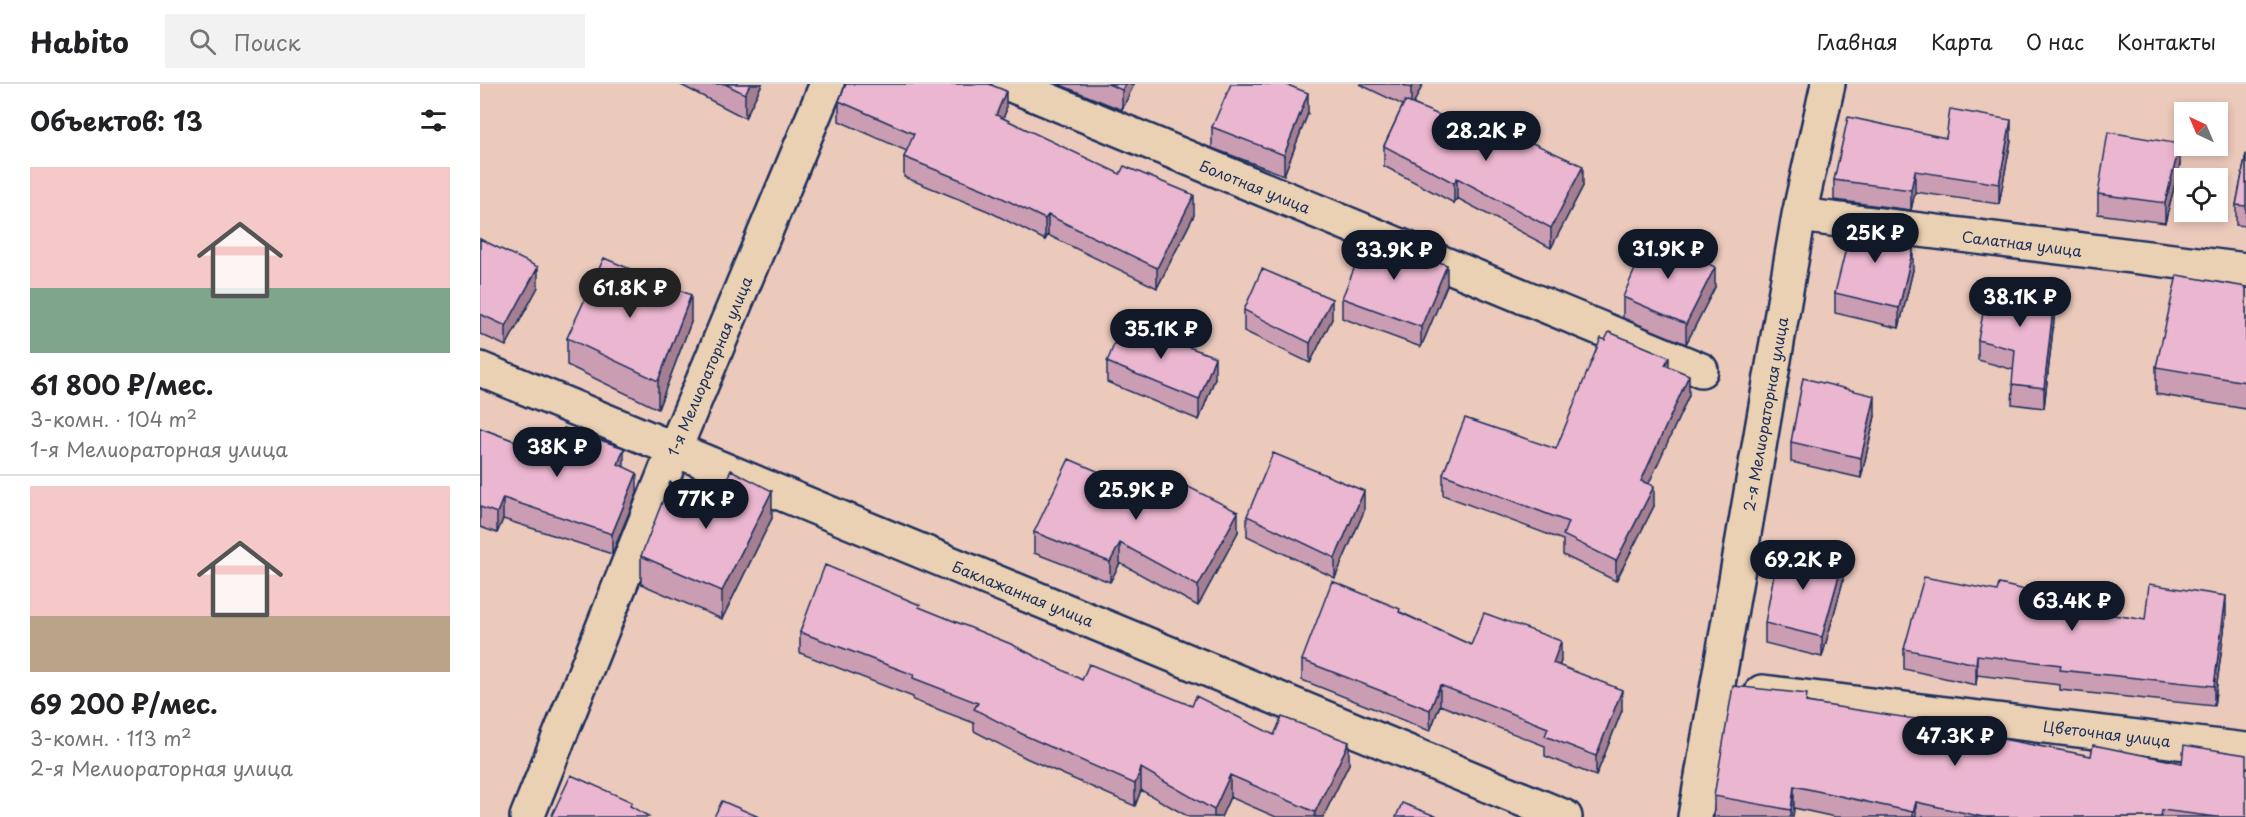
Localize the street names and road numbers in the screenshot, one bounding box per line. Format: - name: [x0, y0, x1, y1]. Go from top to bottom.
- street label: Болотная улица: [1196, 153, 1314, 219]
- street label: Салатная улица: [1961, 224, 2084, 262]
- street label: 1-я Мелиораторная улица: [661, 272, 758, 459]
- street label: 2-я Мелиораторная улица: [1737, 314, 1794, 513]
- street label: Баклажанная улица: [949, 554, 1098, 632]
- street label: Цветочная улица: [2042, 714, 2173, 752]

